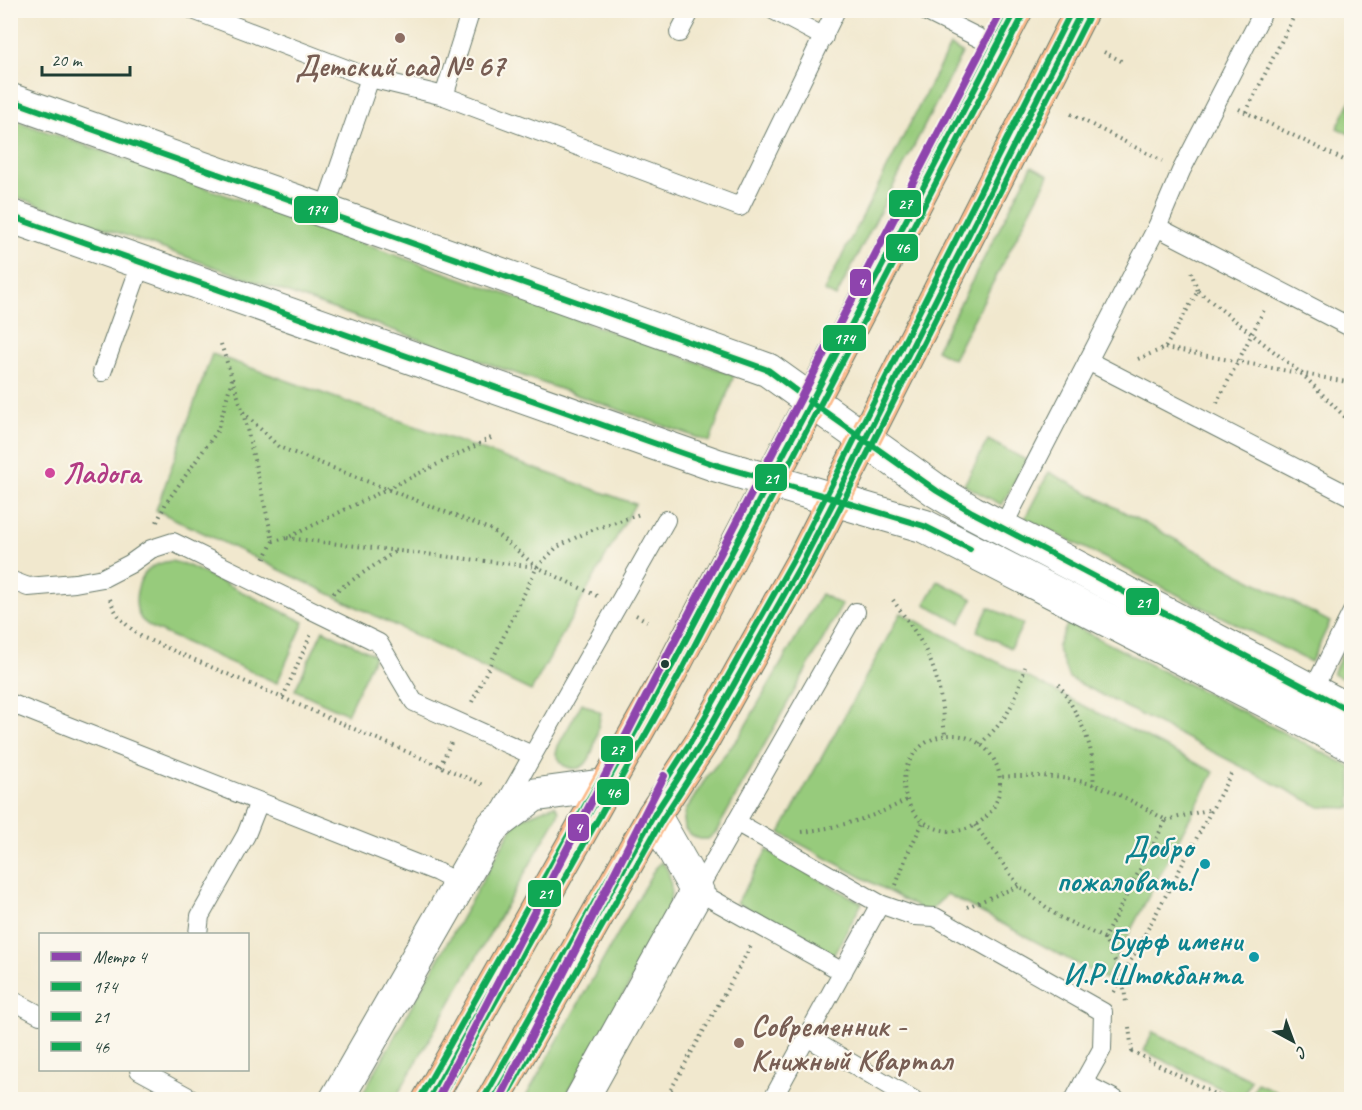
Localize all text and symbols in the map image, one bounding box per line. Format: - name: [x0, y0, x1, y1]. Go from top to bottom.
- marker: Детский сад № 67: [393, 31, 407, 45]
- scale bar: [42, 39, 130, 77]
- place label: Детский сад № 67: [295, 47, 508, 85]
- text: 20 m: [51, 49, 84, 71]
- line badge: 27: [888, 189, 922, 218]
- text: 27: [898, 194, 914, 214]
- line badge: 174: [293, 195, 339, 224]
- text: 174: [305, 200, 329, 220]
- line badge: 46: [885, 233, 919, 262]
- text: 46: [895, 238, 911, 258]
- line badge: 4: [849, 268, 872, 297]
- text: 4: [857, 273, 866, 293]
- line badge: 174: [822, 324, 867, 352]
- text: 174: [833, 329, 857, 349]
- place label: Ладога: [62, 454, 143, 492]
- line badge: 21: [754, 463, 788, 492]
- marker: Ладога: [43, 466, 57, 480]
- text: 21: [764, 469, 780, 489]
- line badge: 21: [1125, 587, 1160, 616]
- text: 21: [1136, 593, 1152, 613]
- unlabelled marker: [659, 658, 671, 670]
- line badge: 27: [600, 735, 634, 763]
- text: 27: [610, 740, 626, 760]
- line badge: 46: [596, 778, 630, 806]
- text: 46: [606, 783, 622, 803]
- line badge: 4: [567, 813, 590, 842]
- text: 4: [574, 818, 583, 838]
- place label: Добро пожаловать!: [1056, 828, 1200, 900]
- marker: Добро пожаловать!: [1198, 857, 1212, 871]
- line badge: 21: [527, 879, 562, 908]
- text: 21: [538, 884, 554, 904]
- place label: Буфф имени И.Р.Штокбанта: [1063, 921, 1245, 993]
- legend: [39, 933, 249, 1071]
- text: Метро 4: [93, 946, 148, 968]
- marker: Буфф имени И.Р.Штокбанта: [1247, 950, 1261, 964]
- text: 174: [93, 976, 119, 998]
- text: 21: [93, 1006, 110, 1028]
- place label: Современник - Книжный Квартал: [751, 1007, 954, 1079]
- north arrow: [1263, 1011, 1323, 1071]
- text: 46: [93, 1036, 110, 1058]
- marker: Современник - Книжный Квартал: [732, 1036, 746, 1050]
- text: С: [1291, 1041, 1312, 1063]

